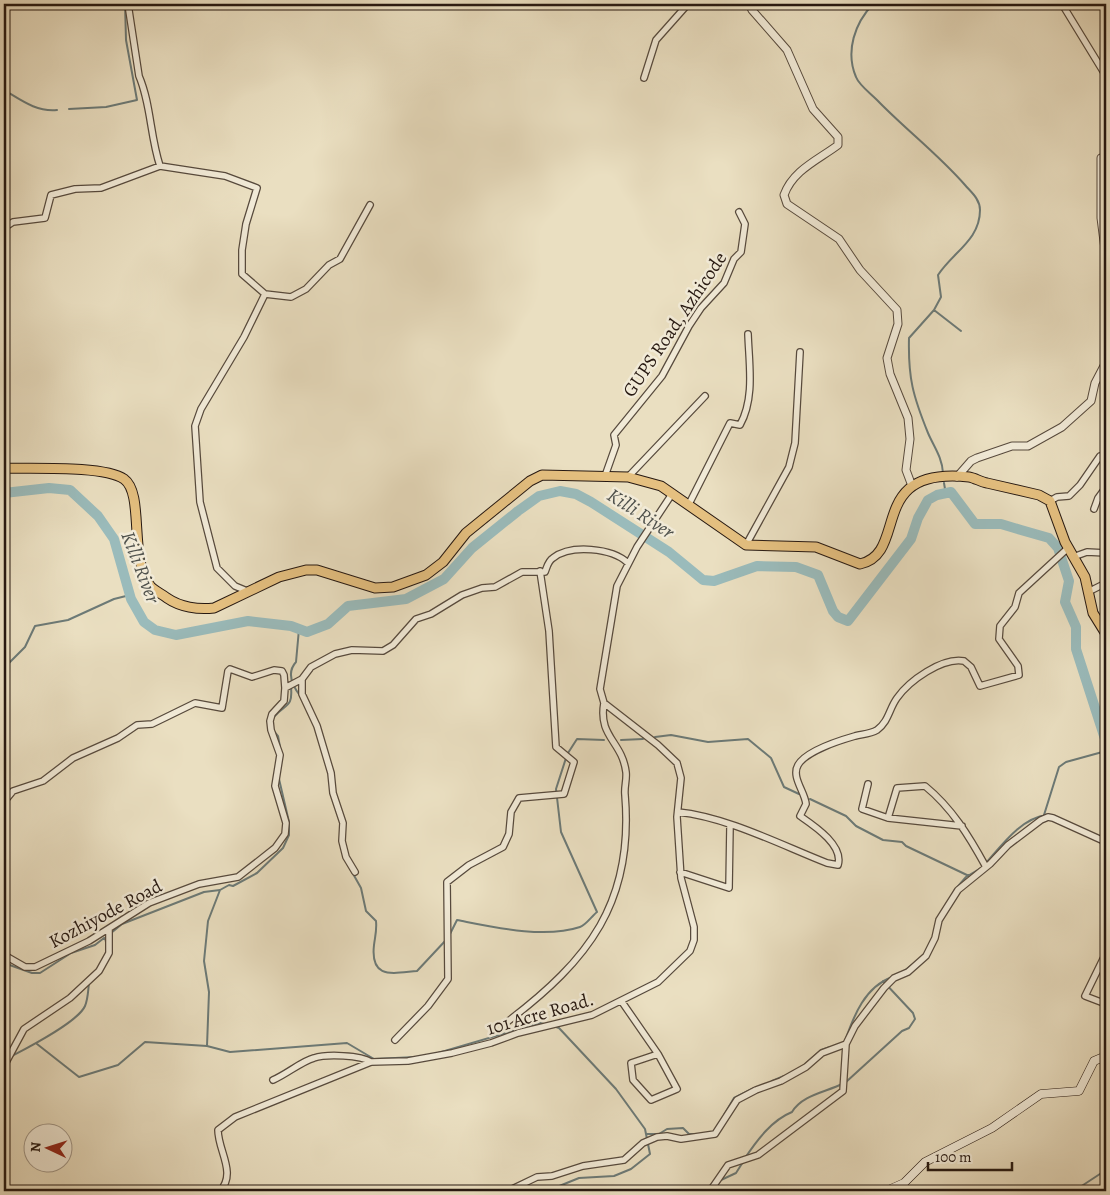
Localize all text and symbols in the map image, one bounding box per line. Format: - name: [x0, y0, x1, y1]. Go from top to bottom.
- street label: GUPS Road, Azhicode: [617, 247, 733, 402]
- water label: Killi River: [602, 482, 680, 546]
- water label: Killi River: [114, 527, 167, 608]
- street label: Kozhiyode Road: [44, 873, 167, 955]
- street label: 101 Acre Road.: [484, 986, 597, 1042]
- north arrow: [22, 1122, 72, 1172]
- scale bar: [928, 1140, 1011, 1172]
- text: N: [26, 1141, 45, 1153]
- text: 100 m: [935, 1147, 972, 1167]

